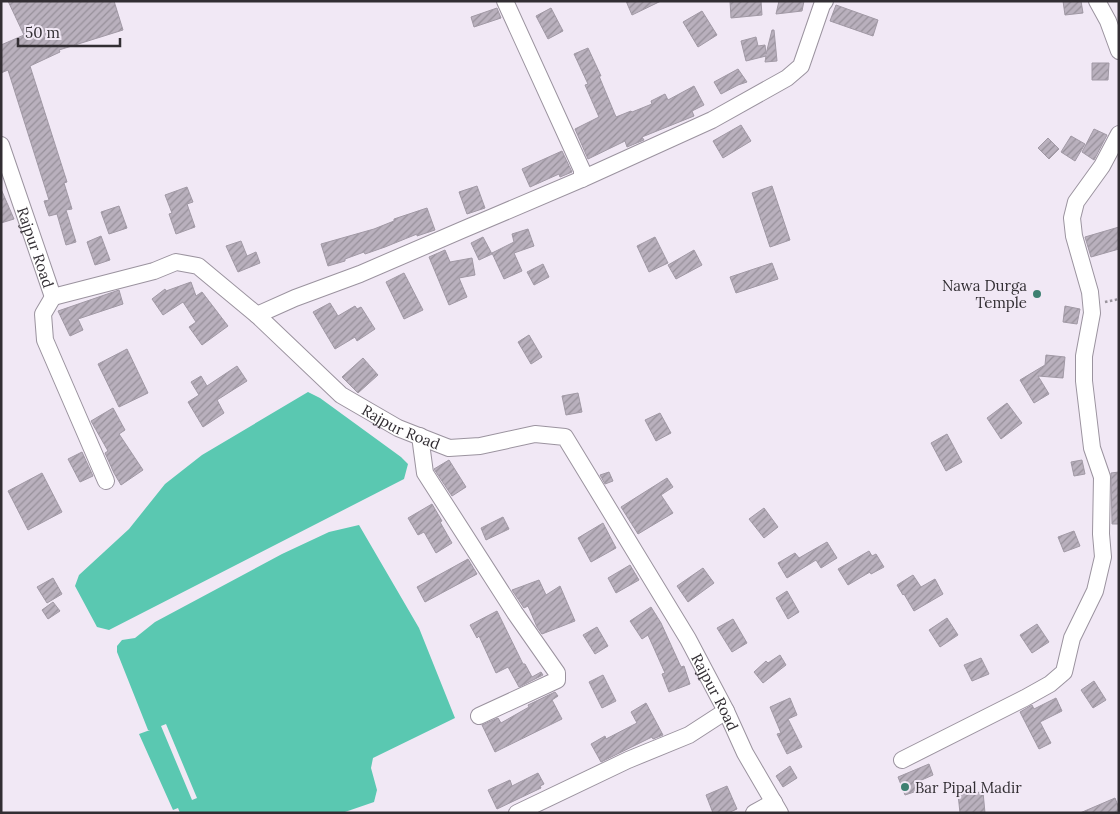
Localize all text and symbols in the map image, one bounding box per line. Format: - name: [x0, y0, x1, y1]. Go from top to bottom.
- scale bar: [18, 15, 120, 47]
- text: 50 m: [25, 23, 60, 42]
- street label: Rajpur Road: [13, 204, 59, 290]
- place label: Nawa Durga Temple: [942, 276, 1027, 312]
- marker: Nawa Durga Temple: [1031, 288, 1043, 300]
- street label: Rajpur Road: [359, 400, 443, 453]
- street label: Rajpur Road: [688, 650, 743, 733]
- place label: Bar Pipal Madir: [915, 778, 1022, 797]
- marker: Bar Pipal Madir: [899, 781, 911, 793]

